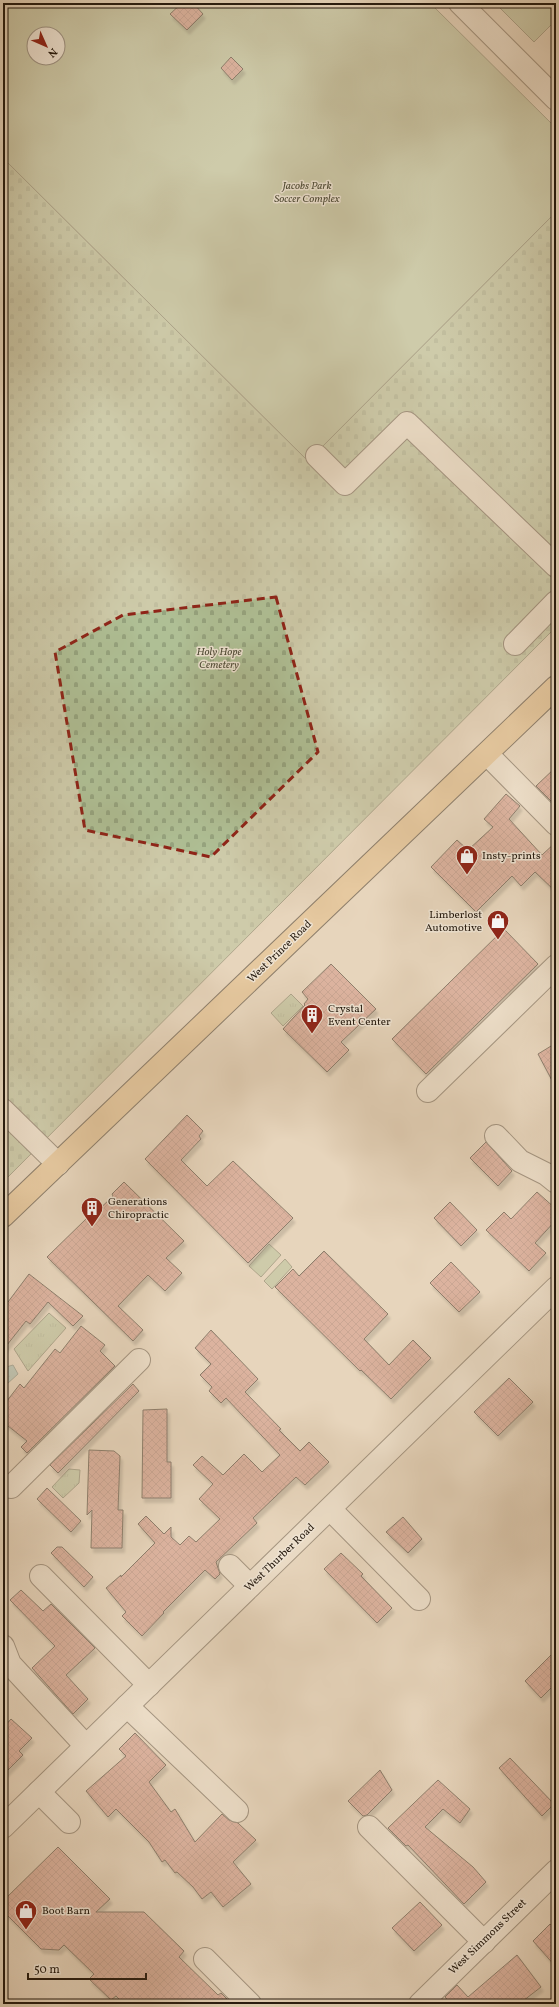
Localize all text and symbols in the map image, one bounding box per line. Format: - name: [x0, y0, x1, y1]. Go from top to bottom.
- north arrow: [26, 26, 66, 66]
- text: N: [44, 44, 60, 60]
- park label: Jacobs Park Soccer Complex: [274, 179, 340, 207]
- park label: Holy Hope Cemetery: [196, 645, 242, 673]
- shop icon: Insty-prints: [454, 843, 480, 876]
- place label: Insty-prints: [482, 849, 541, 864]
- place label: Limberlost Automotive: [425, 908, 482, 936]
- shop icon: Limberlost Automotive: [485, 908, 511, 941]
- street label: West Prince Road: [245, 917, 315, 987]
- building icon: Crystal Event Center: [299, 1002, 325, 1035]
- place label: Crystal Event Center: [328, 1002, 391, 1030]
- building icon: Generations Chiropractic: [79, 1195, 105, 1228]
- place label: Generations Chiropractic: [108, 1195, 169, 1223]
- street label: West Thurber Road: [242, 1521, 318, 1595]
- street label: West Simmons Street: [446, 1896, 530, 1978]
- shop icon: Boot Barn: [13, 1898, 39, 1931]
- place label: Boot Barn: [42, 1904, 91, 1919]
- scale bar: [28, 1955, 146, 1981]
- text: 50 m: [34, 1962, 60, 1978]

